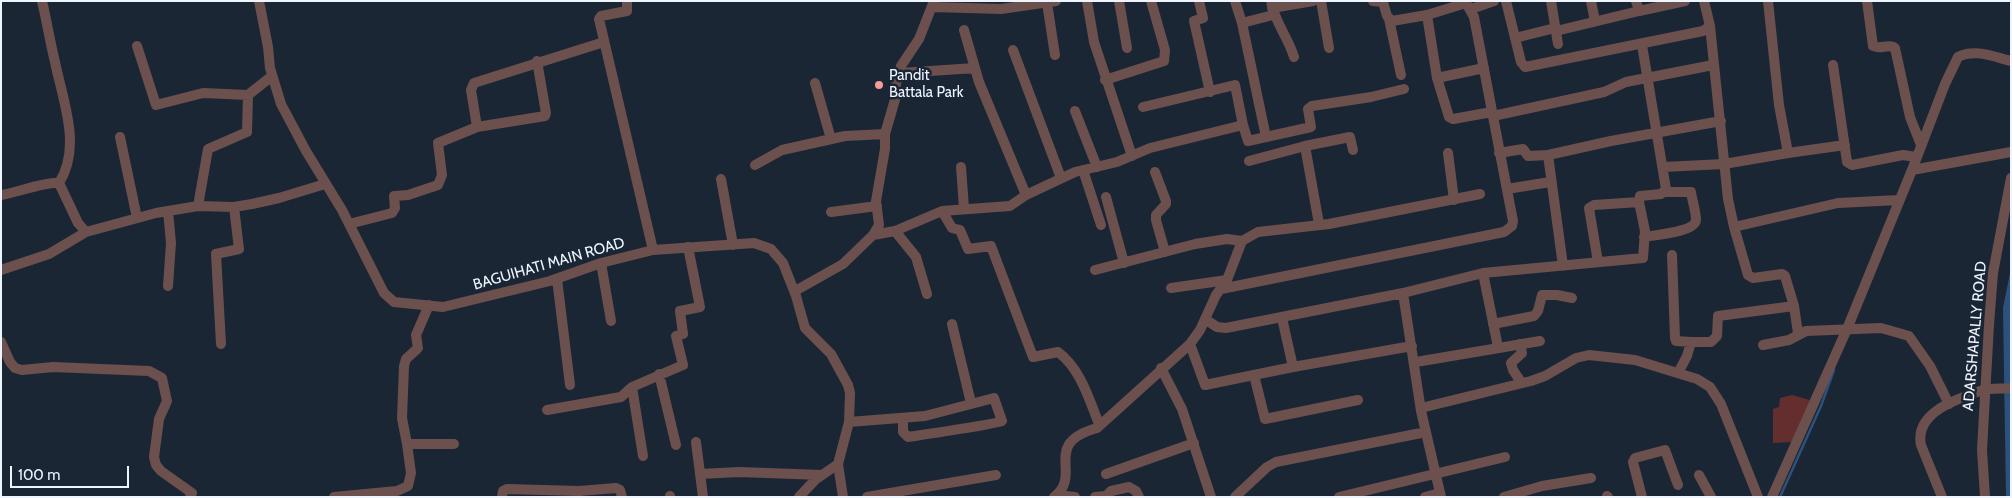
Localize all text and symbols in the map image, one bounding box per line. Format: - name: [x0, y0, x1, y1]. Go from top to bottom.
- place label: Pandit Battala Park: [889, 67, 963, 102]
- marker: Pandit Battala Park: [873, 79, 885, 91]
- street label: BAGUIHATI MAIN ROAD: [471, 234, 627, 294]
- street label: ADARSHAPALLY ROAD: [1959, 260, 1991, 412]
- scale bar: [12, 456, 131, 488]
- text: 100 m: [18, 466, 60, 484]

